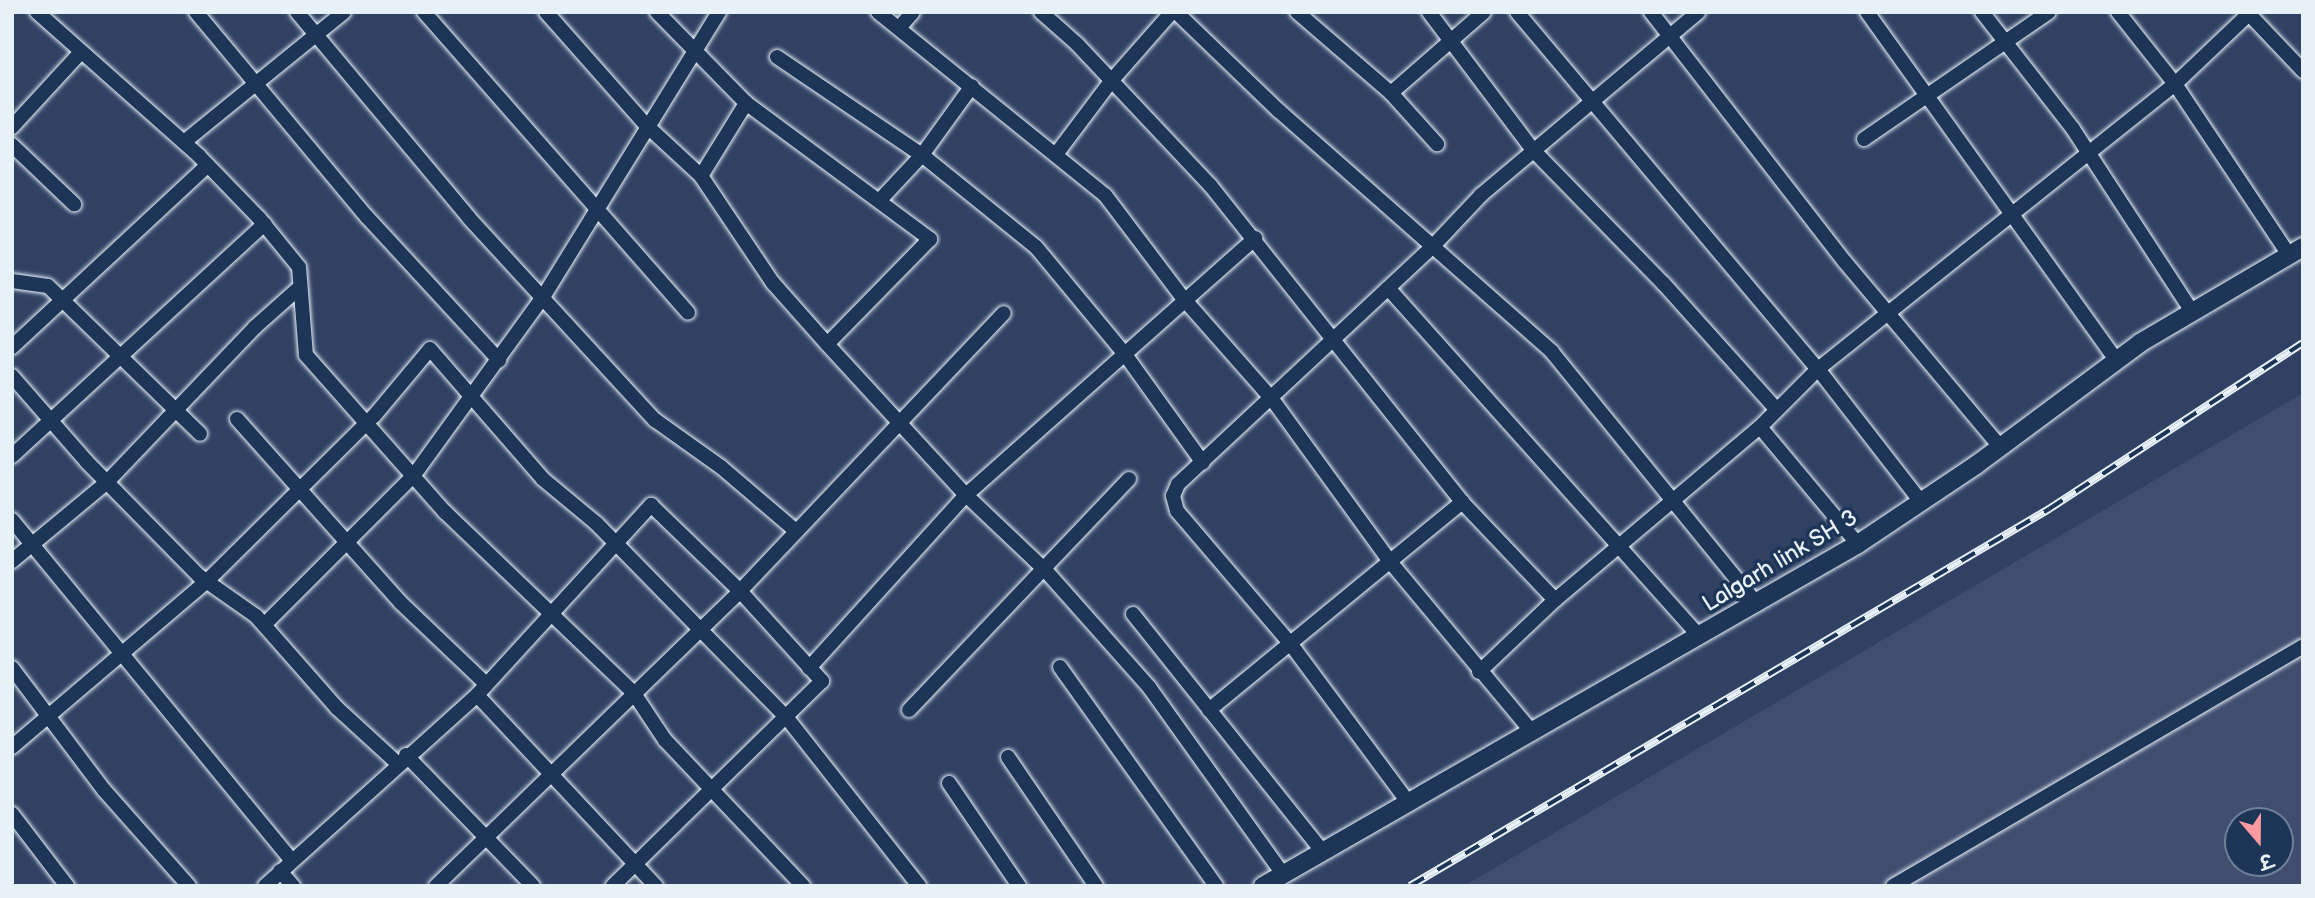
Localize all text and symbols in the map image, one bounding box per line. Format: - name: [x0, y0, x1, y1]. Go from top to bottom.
- street label: Lalgarh link SH 3: [1697, 504, 1863, 618]
- north arrow: [2224, 807, 2294, 877]
- text: उ: [2256, 847, 2276, 873]

